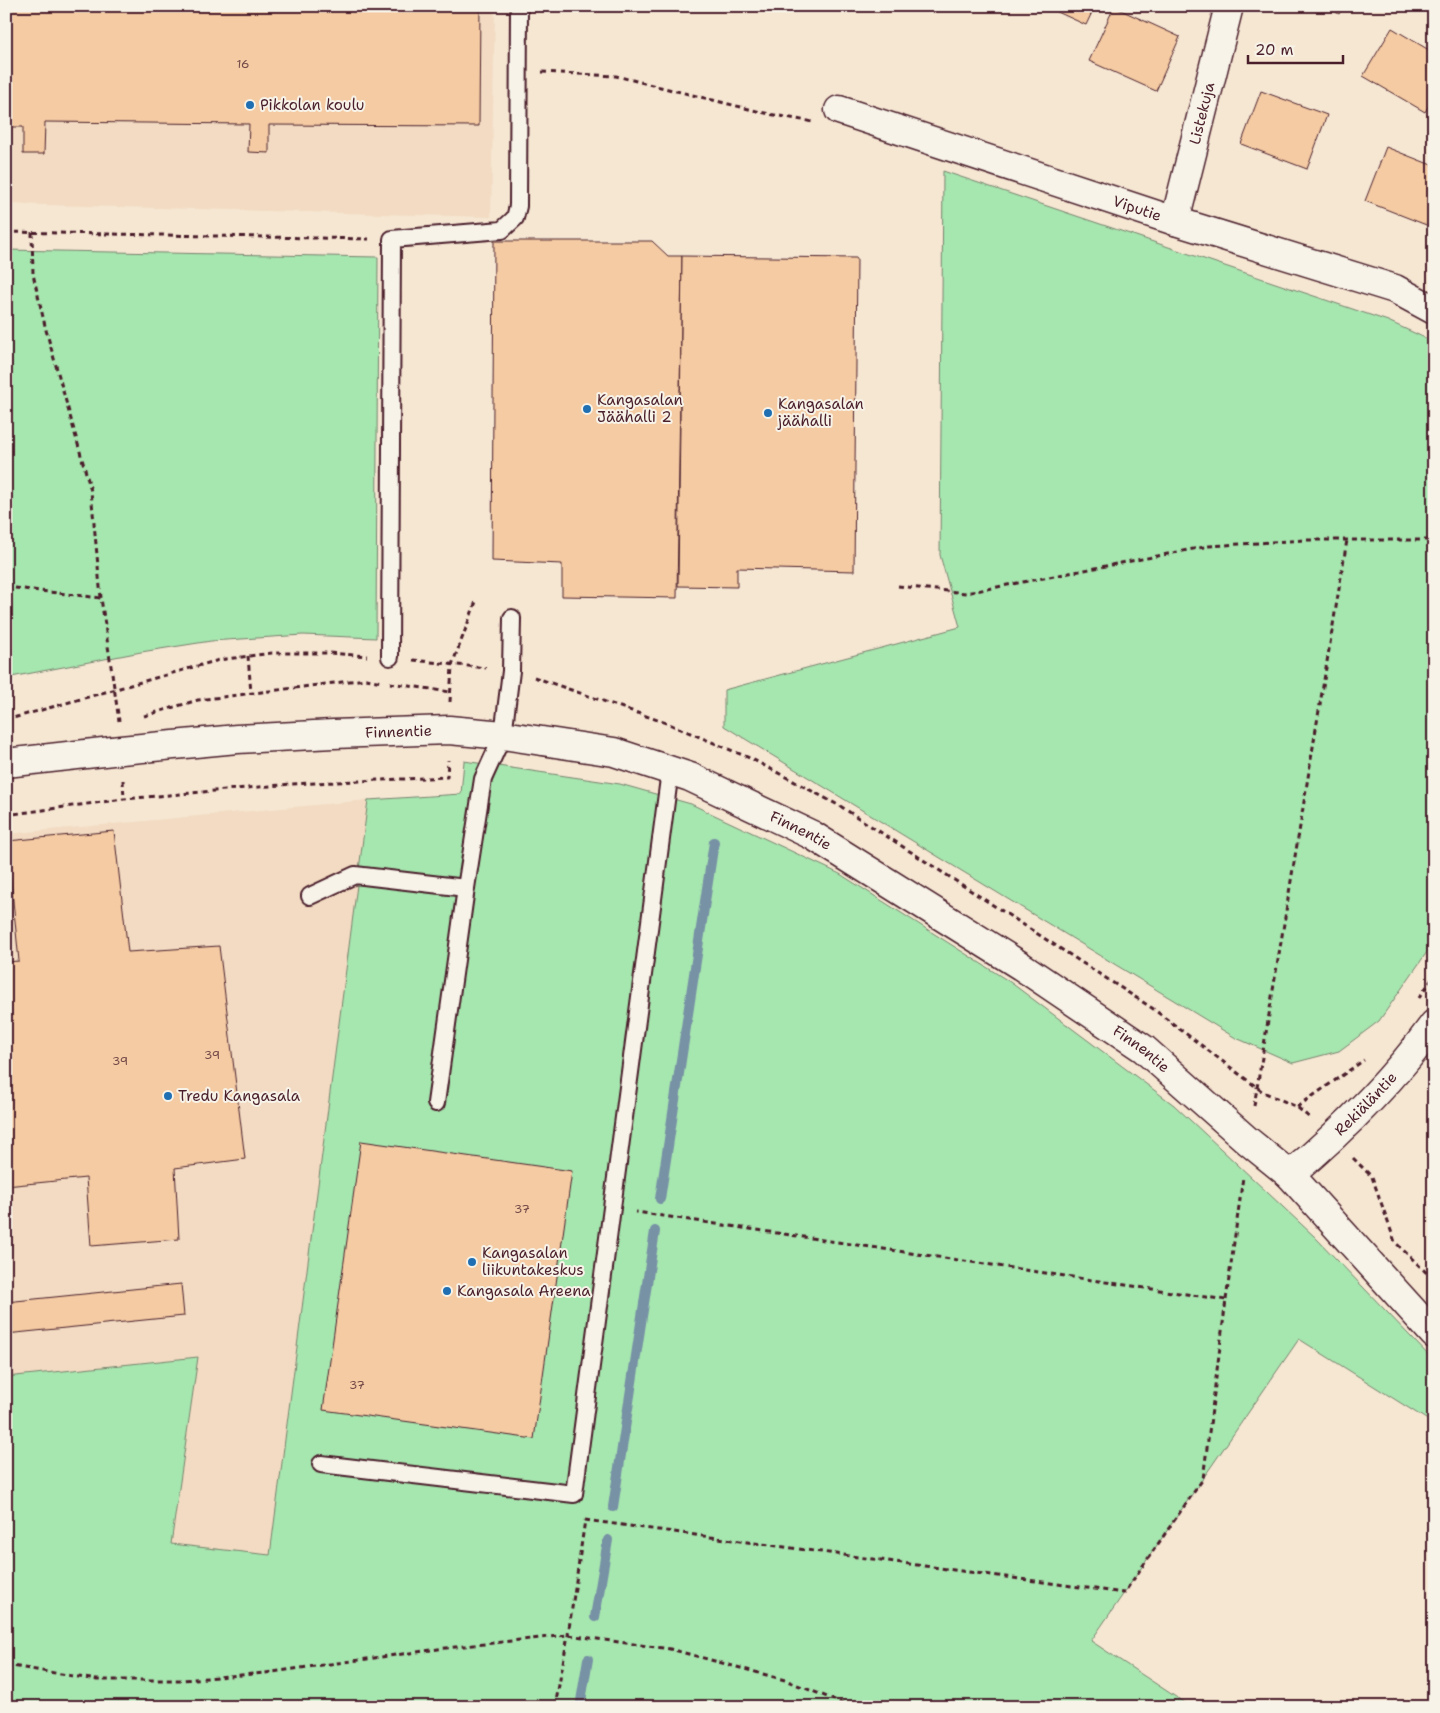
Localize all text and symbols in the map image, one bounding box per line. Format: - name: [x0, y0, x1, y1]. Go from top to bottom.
- scale bar: [1248, 32, 1342, 64]
- text: 20 m: [1255, 40, 1294, 60]
- house number: 16: [236, 56, 250, 72]
- street label: Listekuja: [1185, 79, 1220, 147]
- place label: Pikkolan koulu: [260, 95, 365, 115]
- marker: Pikkolan koulu: [244, 99, 256, 111]
- street label: Viputie: [1110, 191, 1164, 226]
- place label: Kangasalan Jäähalli 2: [597, 390, 683, 427]
- place label: Kangasalan jäähalli: [777, 394, 864, 431]
- marker: Kangasalan Jäähalli 2: [581, 403, 593, 415]
- marker: Kangasalan jäähalli: [762, 407, 774, 419]
- street label: Finnentie: [365, 721, 432, 743]
- street label: Finnentie: [767, 806, 835, 855]
- street label: Finnentie: [1109, 1021, 1174, 1077]
- house number: 39: [204, 1047, 220, 1063]
- house number: 39: [112, 1053, 128, 1069]
- street label: Rekiäläntie: [1330, 1068, 1401, 1140]
- place label: Tredu Kangasala: [178, 1086, 301, 1106]
- marker: Tredu Kangasala: [162, 1090, 174, 1102]
- house number: 37: [514, 1201, 530, 1217]
- place label: Kangasalan liikuntakeskus: [482, 1243, 584, 1280]
- marker: Kangasalan liikuntakeskus: [466, 1256, 478, 1268]
- place label: Kangasala Areena: [457, 1281, 591, 1301]
- marker: Kangasala Areena: [441, 1285, 453, 1297]
- house number: 37: [349, 1377, 365, 1393]

